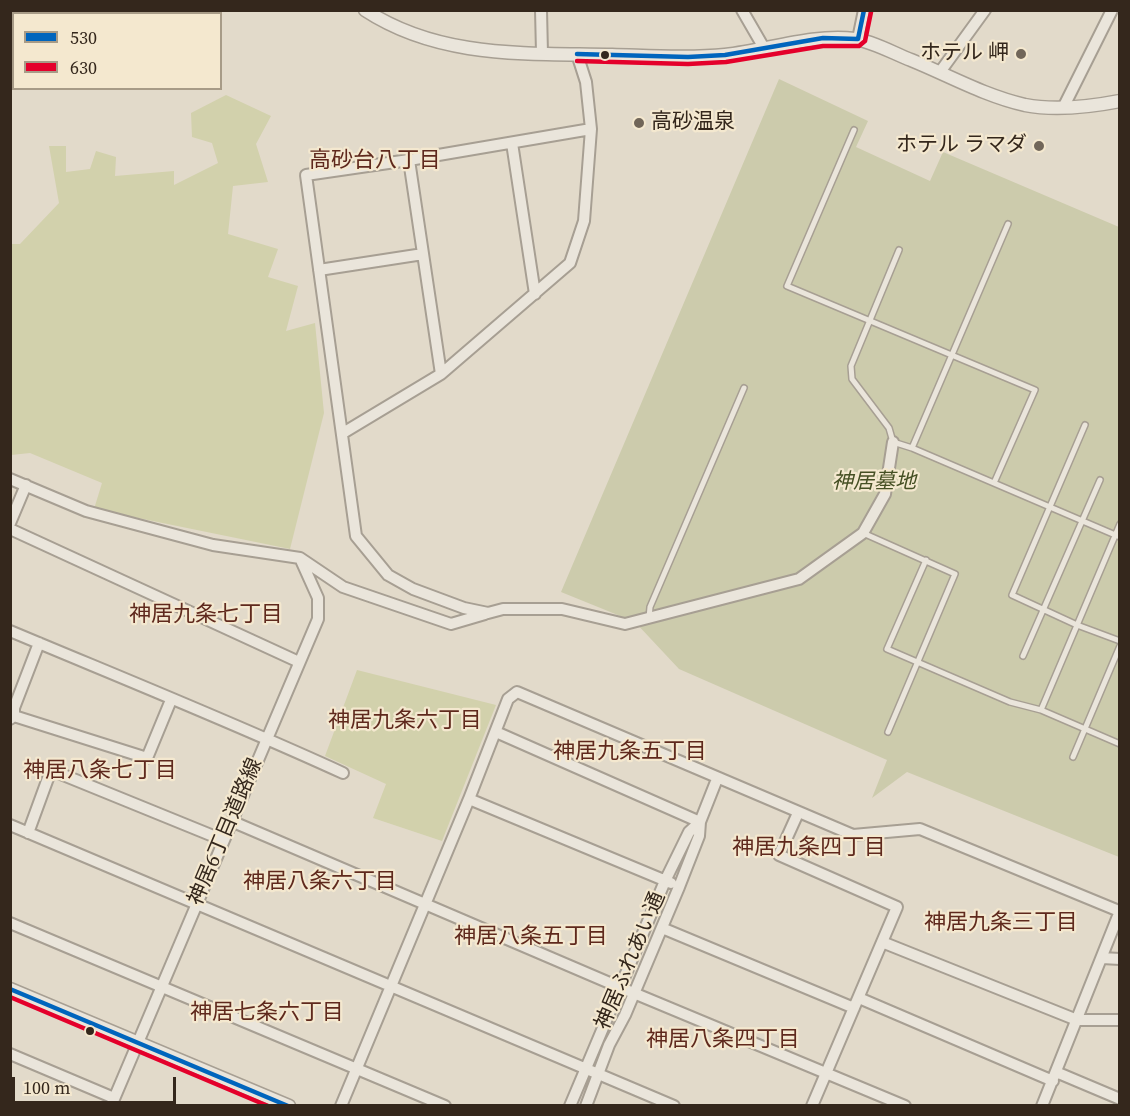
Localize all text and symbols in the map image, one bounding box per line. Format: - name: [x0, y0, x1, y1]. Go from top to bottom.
- legend: [12, 12, 222, 90]
- text: 530: [70, 25, 97, 50]
- place label: ホテル 岬: [920, 41, 1009, 67]
- marker: ホテル 岬: [1014, 47, 1028, 61]
- unlabelled marker: [599, 49, 611, 61]
- text: 630: [70, 55, 97, 80]
- place label: 高砂温泉: [651, 110, 735, 136]
- marker: 高砂温泉: [632, 116, 646, 130]
- place label: ホテル ラマダ: [896, 133, 1027, 159]
- marker: ホテル ラマダ: [1032, 139, 1046, 153]
- district label: 高砂台八丁目: [309, 148, 441, 174]
- park label: 神居墓地: [832, 470, 916, 496]
- district label: 神居九条七丁目: [129, 602, 283, 628]
- district label: 神居九条六丁目: [328, 708, 482, 734]
- district label: 神居九条五丁目: [553, 739, 707, 765]
- street label: 神居6丁目道路線: [184, 755, 268, 909]
- district label: 神居八条七丁目: [23, 758, 177, 784]
- district label: 神居九条四丁目: [732, 835, 886, 861]
- district label: 神居八条六丁目: [243, 869, 397, 895]
- street label: 神居ふれあい通: [591, 888, 671, 1034]
- district label: 神居九条三丁目: [924, 910, 1078, 936]
- district label: 神居八条五丁目: [454, 924, 608, 950]
- district label: 神居七条六丁目: [190, 1000, 344, 1026]
- unlabelled marker: [84, 1025, 96, 1037]
- district label: 神居八条四丁目: [646, 1027, 800, 1053]
- scale bar: [15, 1065, 178, 1103]
- text: 100 m: [23, 1075, 70, 1100]

